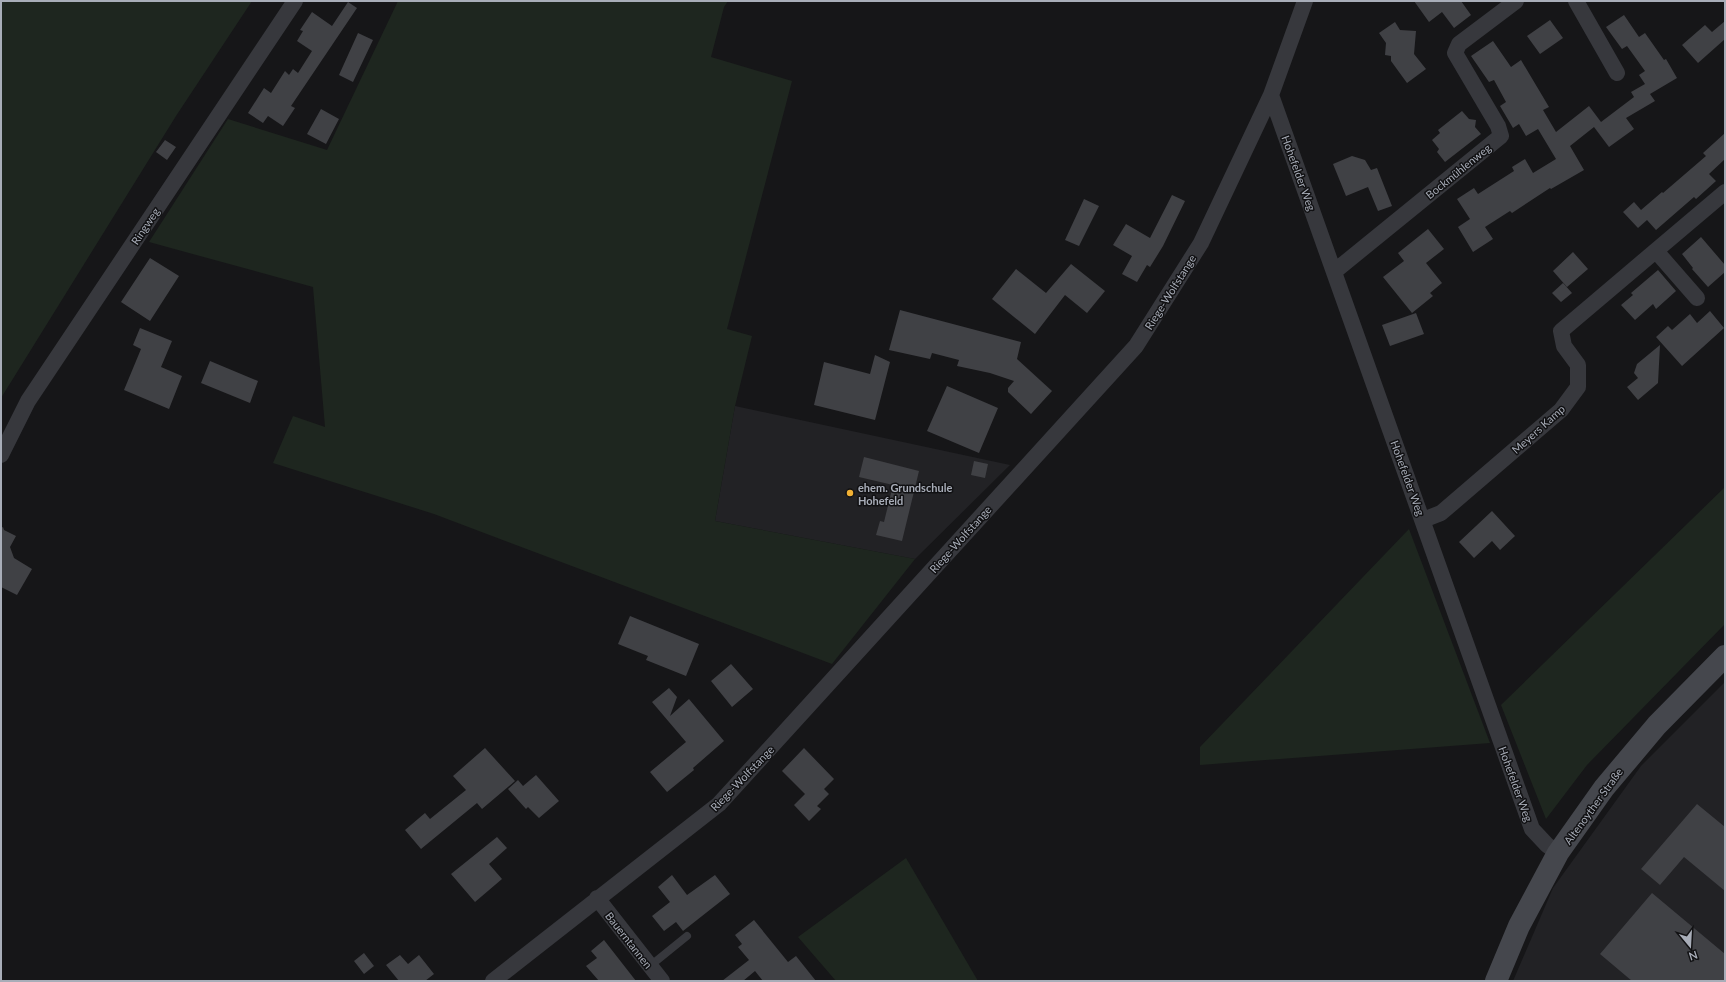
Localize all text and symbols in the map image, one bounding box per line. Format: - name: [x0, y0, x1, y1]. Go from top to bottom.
- street label: Hohefelder Weg: [1279, 134, 1319, 213]
- street label: Bockmühlenweg: [1423, 141, 1493, 201]
- street label: Ringweg: [128, 205, 162, 247]
- street label: Riege-Wolfstange: [1142, 252, 1198, 332]
- street label: Meyers Kamp: [1509, 402, 1567, 456]
- street label: Hohefelder Weg: [1388, 439, 1428, 518]
- place label: ehem. Grundschule Hohefeld: [858, 481, 952, 507]
- marker: ehem. Grundschule Hohefeld: [845, 488, 855, 498]
- street label: Riege-Wolfstange: [926, 503, 994, 575]
- street label: Riege-Wolfstange: [708, 742, 777, 813]
- street label: Hohefelder Weg: [1496, 745, 1536, 824]
- street label: Altenoyther Straße: [1561, 765, 1625, 847]
- street label: Bauerntannen: [603, 909, 655, 971]
- north arrow: [1670, 926, 1710, 966]
- text: N: [1687, 948, 1699, 963]

